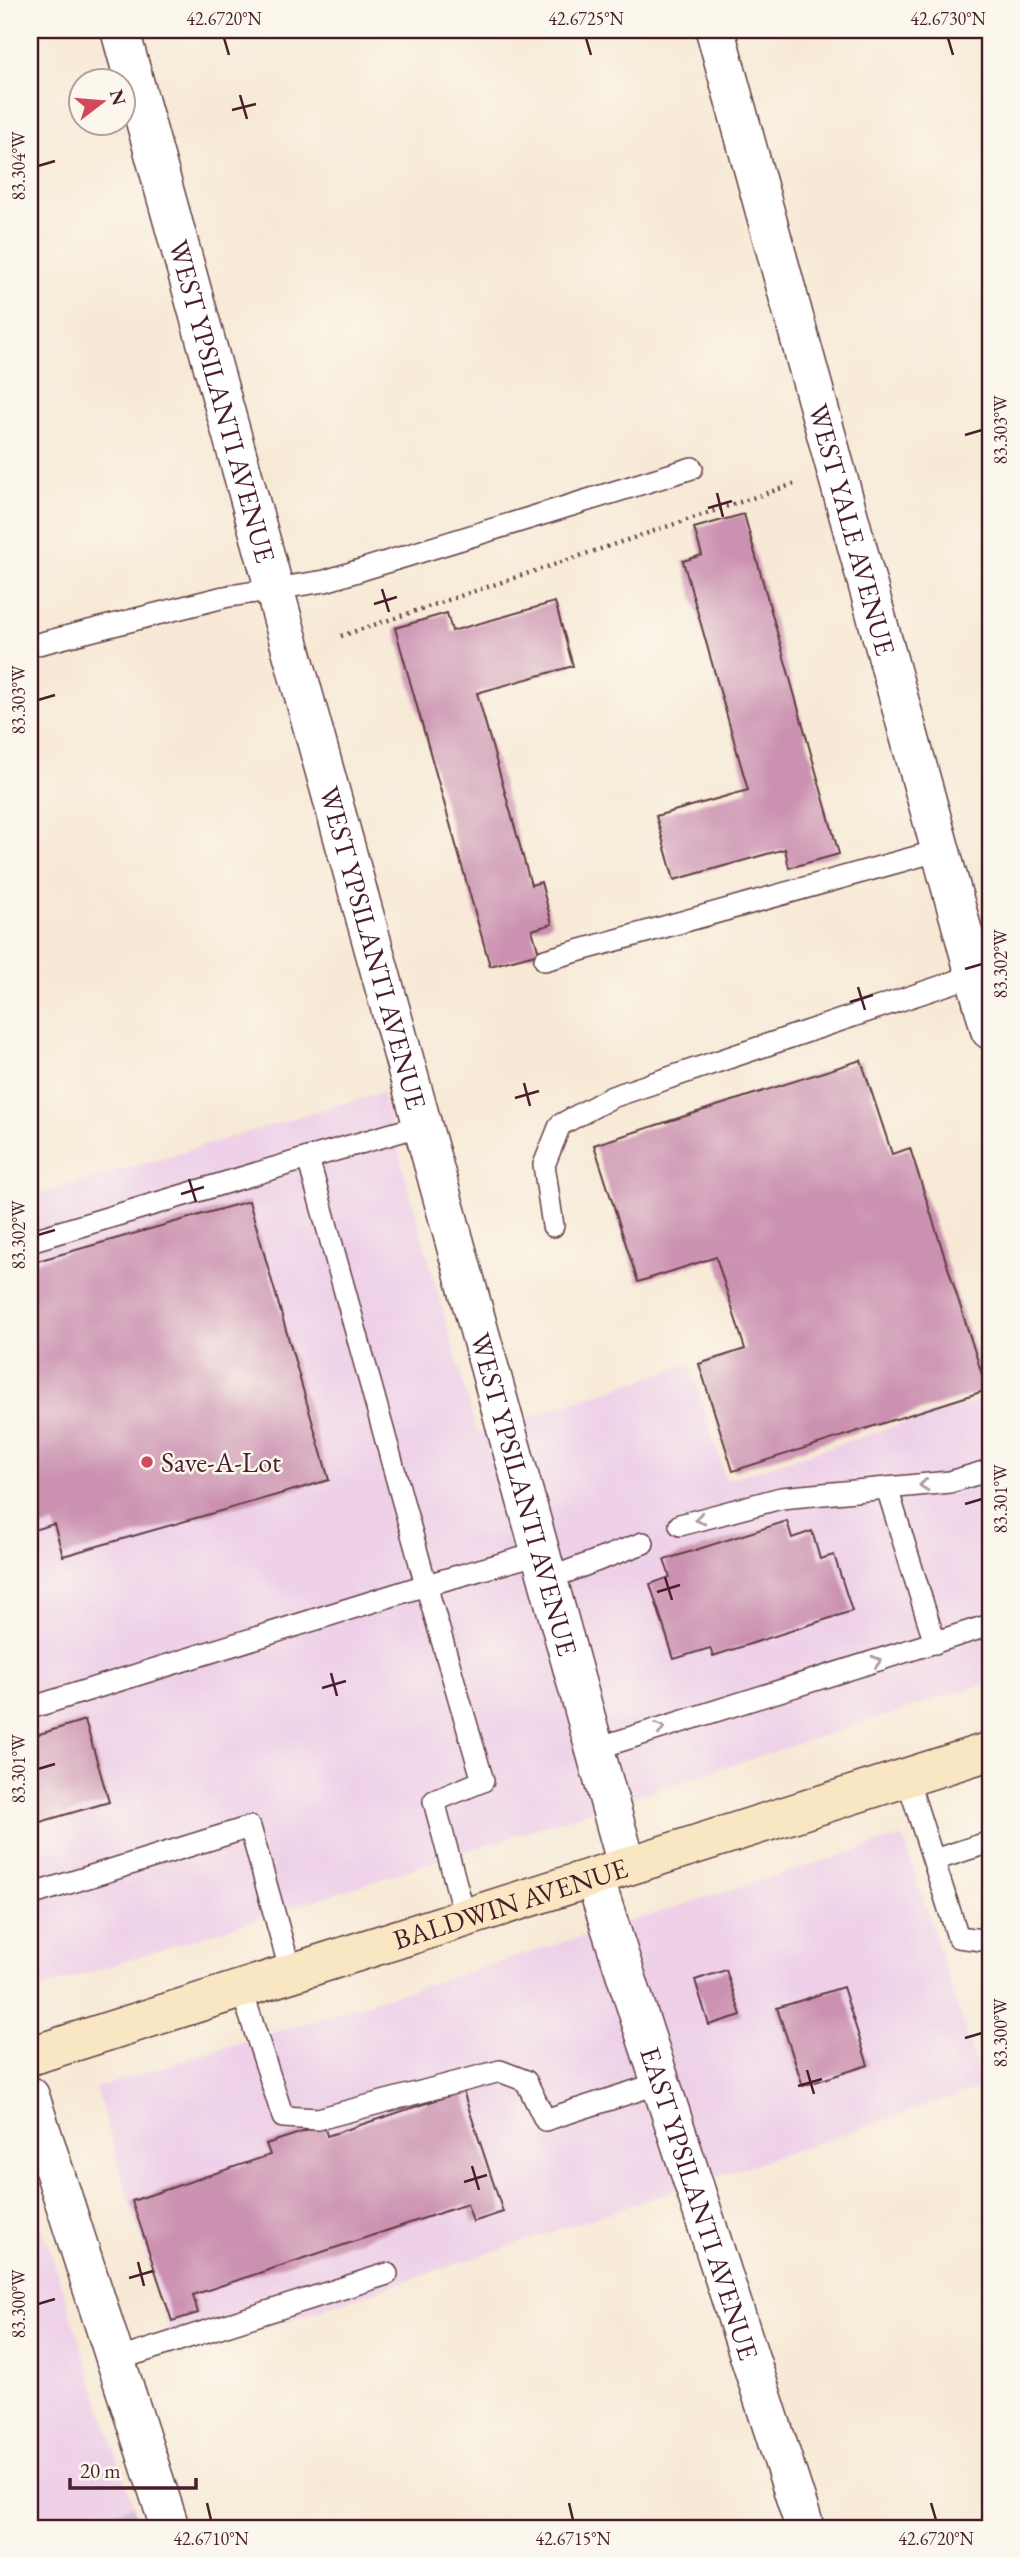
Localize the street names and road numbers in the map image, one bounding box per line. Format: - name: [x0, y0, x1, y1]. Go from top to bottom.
- street label: WEST YPSILANTI AVENUE: [161, 236, 284, 567]
- street label: WEST YALE AVENUE: [801, 400, 904, 660]
- street label: WEST YPSILANTI AVENUE: [312, 782, 435, 1113]
- street label: WEST YPSILANTI AVENUE: [463, 1329, 586, 1660]
- street label: BALDWIN AVENUE: [389, 1849, 632, 1957]
- street label: EAST YPSILANTI AVENUE: [632, 2042, 767, 2365]

